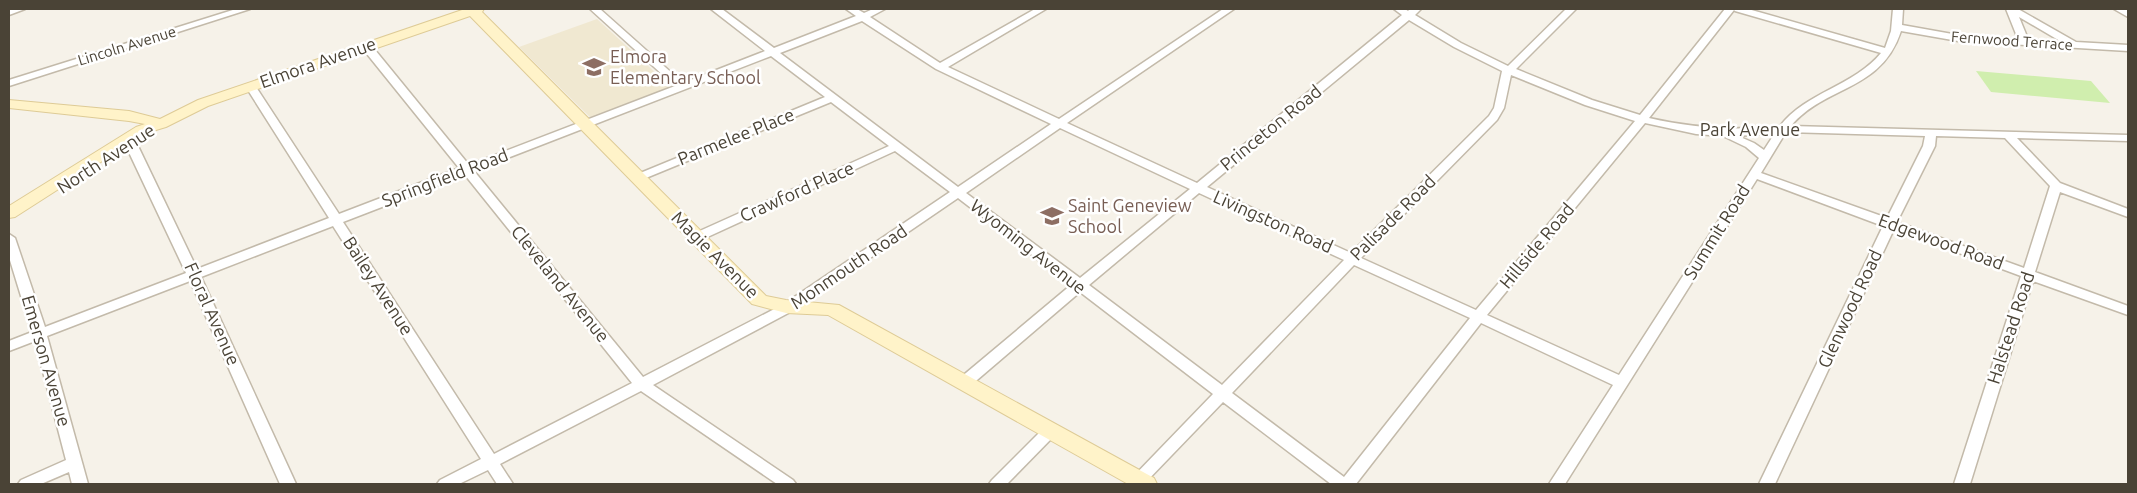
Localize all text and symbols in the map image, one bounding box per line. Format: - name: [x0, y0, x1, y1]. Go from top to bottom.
- street label: Lincoln Avenue: [76, 22, 178, 69]
- street label: Fernwood Terrace: [1951, 28, 2073, 53]
- street label: Elmora Avenue: [257, 33, 378, 91]
- place label: Elmora Elementary School: [610, 46, 761, 87]
- school or university icon: Elmora Elementary School: [581, 54, 607, 80]
- street label: Princeton Road: [1216, 80, 1325, 174]
- street label: Parmelee Place: [674, 104, 797, 169]
- street label: North Avenue: [53, 119, 158, 197]
- street label: Park Avenue: [1700, 119, 1800, 139]
- street label: Springfield Road: [379, 144, 511, 210]
- street label: Crawford Place: [736, 157, 857, 225]
- street label: Palisade Road: [1346, 171, 1439, 264]
- street label: Summit Road: [1679, 180, 1753, 282]
- street label: Livingston Road: [1211, 186, 1336, 256]
- street label: Wyoming Avenue: [967, 195, 1090, 298]
- place label: Saint Geneview School: [1068, 195, 1192, 236]
- street label: Hillside Road: [1495, 199, 1578, 292]
- school or university icon: Saint Geneview School: [1039, 203, 1065, 229]
- street label: Magie Avenue: [668, 207, 763, 302]
- street label: Edgewood Road: [1876, 209, 2007, 273]
- street label: Monmouth Road: [787, 220, 910, 312]
- street label: Cleveland Avenue: [508, 221, 614, 346]
- street label: Bailey Avenue: [340, 233, 418, 338]
- street label: Glenwood Road: [1813, 246, 1885, 371]
- street label: Floral Avenue: [181, 259, 244, 368]
- street label: Halstead Road: [1983, 269, 2038, 386]
- street label: Emerson Avenue: [19, 293, 75, 429]

